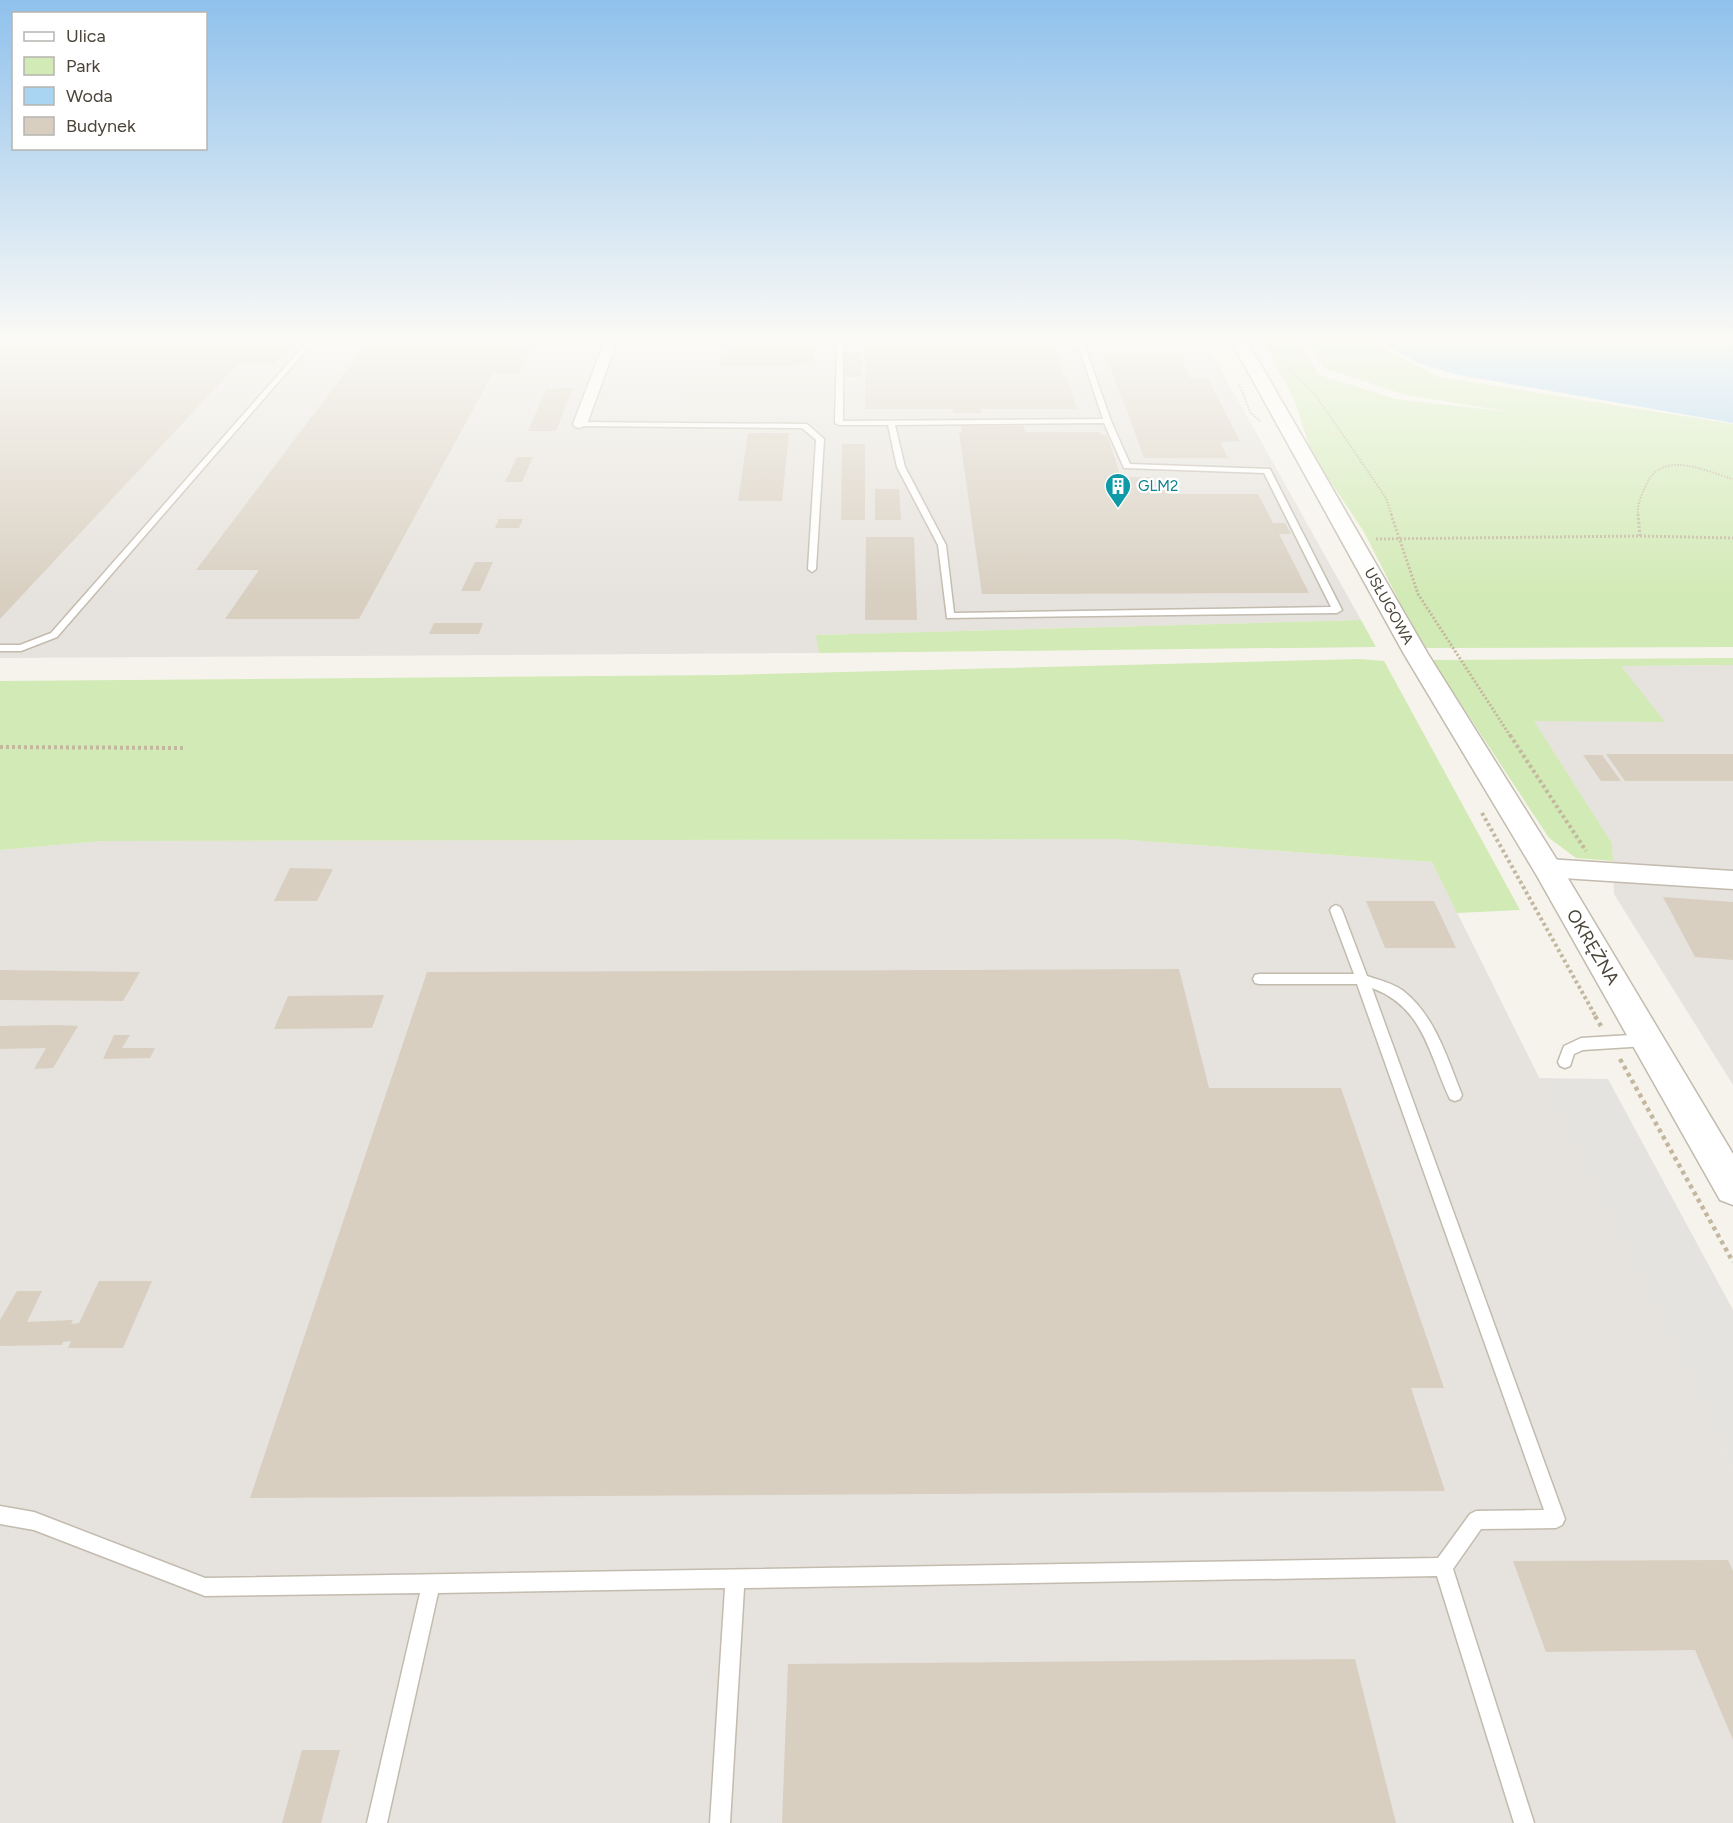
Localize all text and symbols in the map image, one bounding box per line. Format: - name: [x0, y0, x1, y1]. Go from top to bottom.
- legend: [12, 12, 207, 150]
- text: Ulica: [66, 25, 106, 47]
- text: Park: [66, 55, 101, 77]
- text: Woda: [66, 85, 113, 107]
- text: Budynek: [66, 115, 136, 137]
- building icon: GLM2: [1103, 471, 1133, 509]
- place label: GLM2: [1138, 477, 1178, 495]
- street label: USŁUGOWA: [1360, 564, 1418, 648]
- street label: OKRĘŻNA: [1562, 905, 1624, 989]

